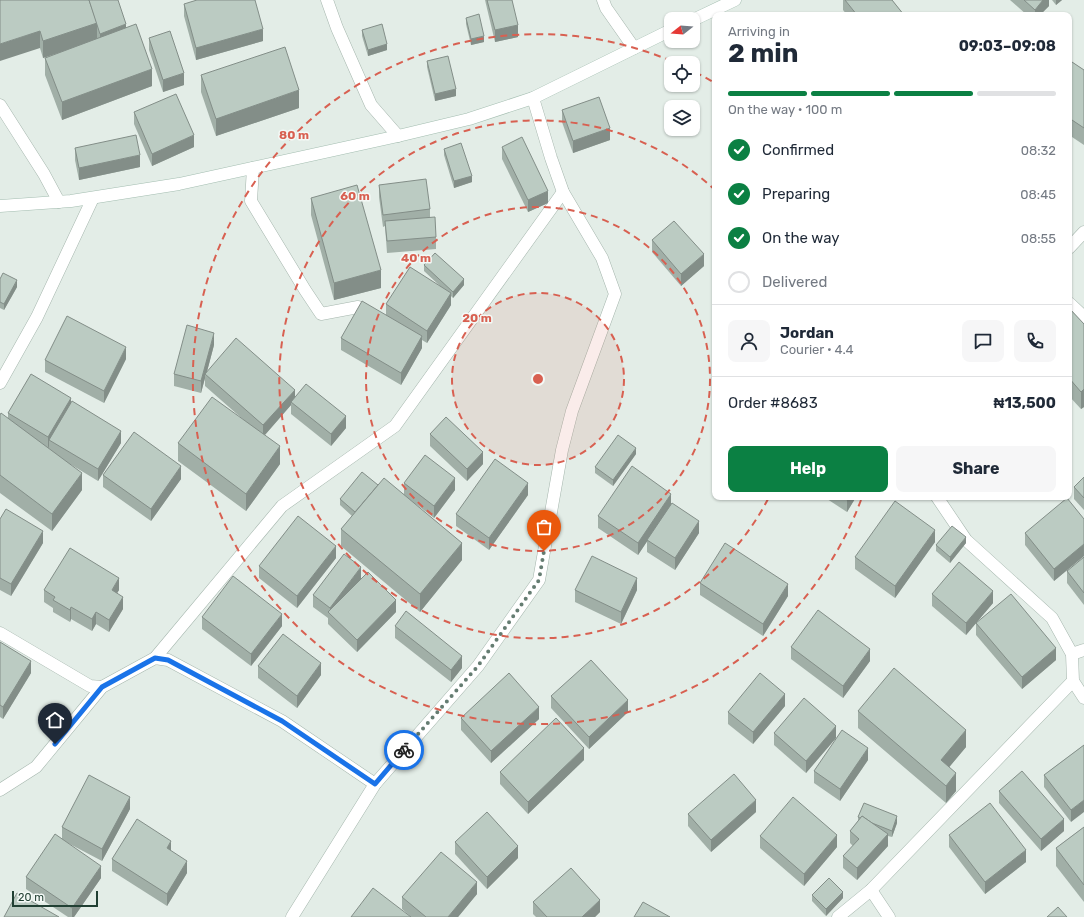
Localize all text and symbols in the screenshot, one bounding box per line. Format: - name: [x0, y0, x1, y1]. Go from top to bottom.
- north arrow: [664, 12, 700, 48]
- map controls: [664, 12, 700, 136]
- text: Arriving in: [728, 24, 790, 39]
- text: 09:03–09:08: [959, 37, 1056, 55]
- text: 2 min: [728, 38, 798, 69]
- button: locate: [664, 56, 700, 92]
- button: layers: [664, 100, 700, 136]
- text: On the way · 100 m: [728, 102, 842, 117]
- text: 80 m: [279, 128, 309, 142]
- icon: check: [728, 139, 750, 161]
- text: Confirmed: [762, 141, 834, 159]
- text: 08:32: [1021, 143, 1056, 158]
- icon: check: [728, 183, 750, 205]
- text: Preparing: [762, 185, 830, 203]
- text: 08:45: [1020, 187, 1056, 202]
- text: 60 m: [340, 189, 370, 203]
- icon: check: [728, 227, 750, 249]
- text: On the way: [762, 229, 840, 247]
- text: 08:55: [1021, 231, 1056, 246]
- text: 40 m: [401, 251, 431, 265]
- text: Delivered: [762, 273, 827, 291]
- text: 20 m: [462, 311, 492, 325]
- button: person: [728, 320, 770, 362]
- button: chat: [962, 320, 1004, 362]
- button: phone: [1014, 320, 1056, 362]
- text: Jordan: [780, 324, 834, 342]
- text: Courier · 4.4: [780, 342, 854, 357]
- centre of rings: [531, 372, 545, 386]
- text: Order #8683: [728, 394, 818, 412]
- text: ₦13,500: [994, 394, 1056, 412]
- button: Help: [728, 446, 888, 492]
- button: Share: [896, 446, 1056, 492]
- pin: [527, 510, 561, 551]
- icon: bag: [533, 516, 555, 538]
- pin: [38, 703, 72, 744]
- icon: home: [44, 709, 66, 731]
- courier: [384, 730, 424, 770]
- icon: bike: [393, 739, 415, 761]
- scale bar: [12, 889, 98, 908]
- text: 20 m: [18, 891, 44, 904]

